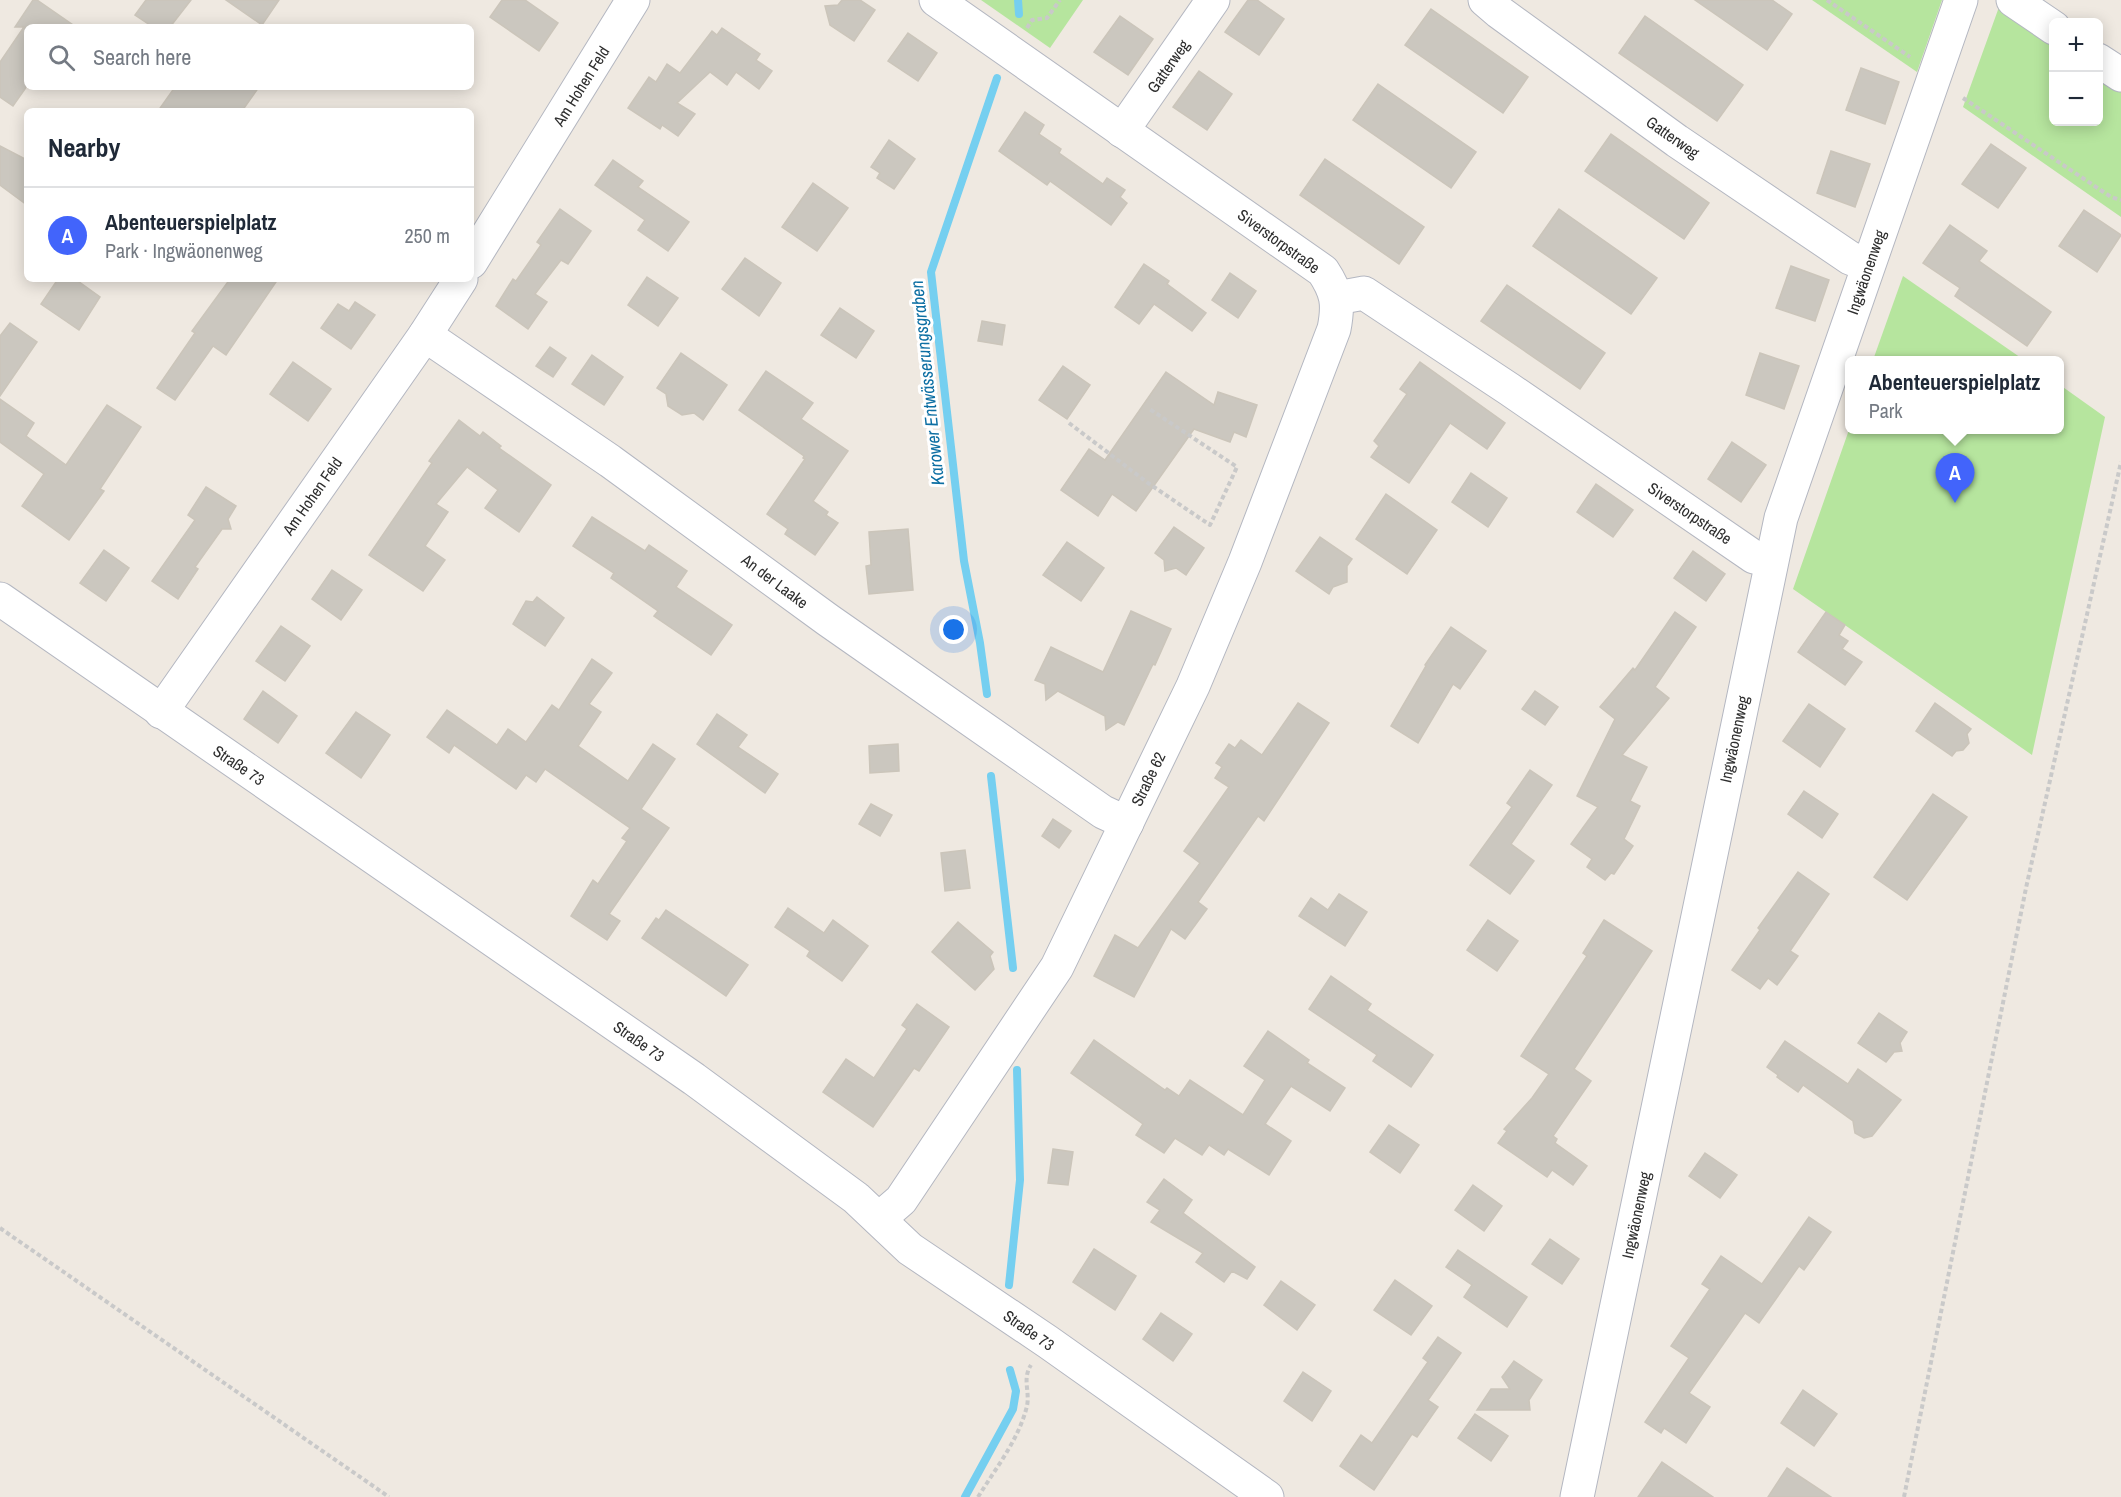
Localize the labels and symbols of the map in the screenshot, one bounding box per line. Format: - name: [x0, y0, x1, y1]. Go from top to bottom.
- street label: Gatterweg: [1142, 34, 1195, 97]
- street label: Am Hohen Feld: [547, 42, 614, 131]
- street label: Gatterweg: [1642, 111, 1705, 164]
- street label: Siverstorpstraße: [1233, 204, 1325, 278]
- street label: Ingwäonenweg: [1841, 226, 1891, 317]
- water label: Karower Entwässerungsgraben: [904, 279, 950, 487]
- street label: Am Hohen Feld: [276, 453, 347, 540]
- pin: A: [1936, 454, 1974, 503]
- street label: Siverstorpstraße: [1644, 477, 1736, 549]
- street label: An der Laake: [736, 548, 813, 613]
- your location: [939, 615, 968, 644]
- street label: Ingwäonenweg: [1714, 693, 1754, 784]
- street label: Straße 73: [209, 740, 269, 790]
- street label: Straße 62: [1125, 748, 1171, 810]
- street label: Straße 73: [609, 1015, 669, 1067]
- street label: Ingwäonenweg: [1616, 1169, 1656, 1260]
- street label: Straße 73: [999, 1304, 1059, 1356]

